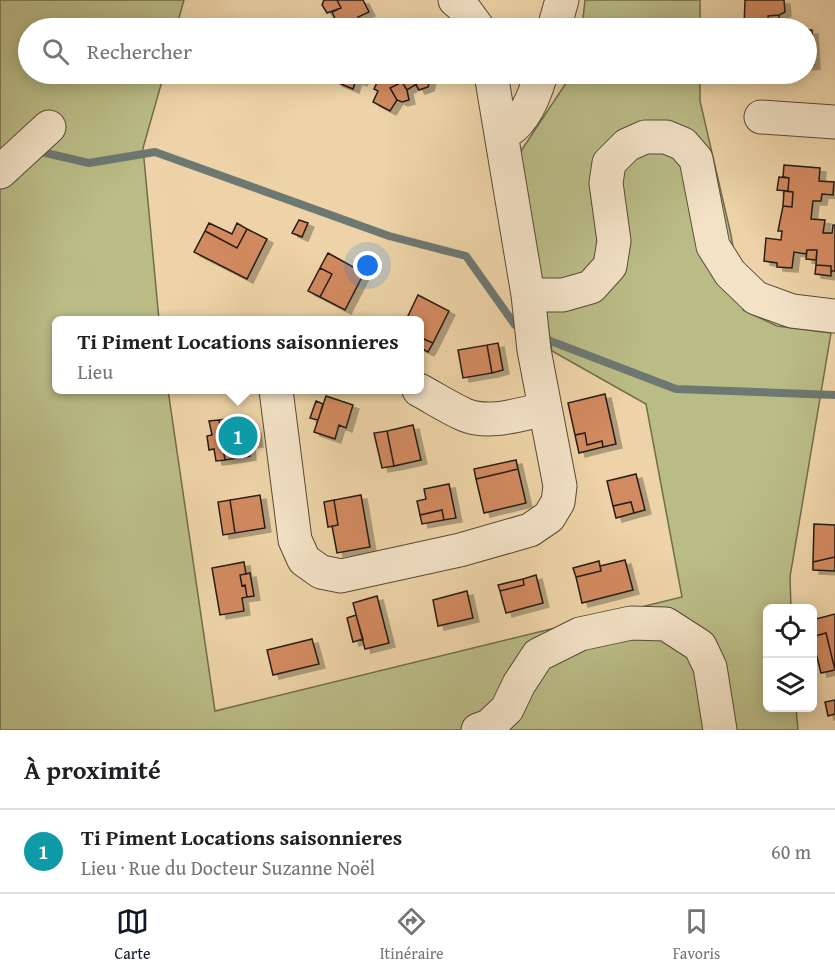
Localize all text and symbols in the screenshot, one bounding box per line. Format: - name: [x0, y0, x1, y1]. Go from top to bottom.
- search box: [18, 18, 817, 84]
- icon: search: [39, 35, 72, 68]
- text: Rechercher: [87, 35, 192, 67]
- your location: [353, 251, 382, 280]
- popup: [52, 316, 424, 394]
- text: Ti Piment Locations saisonnieres: [77, 325, 399, 357]
- text: Lieu: [77, 357, 113, 386]
- pin: 1: [218, 414, 258, 458]
- map controls: [763, 604, 817, 712]
- button: locate: [763, 604, 817, 658]
- button: layers: [763, 658, 817, 712]
- text: À proximité: [24, 750, 161, 789]
- text: Ti Piment Locations saisonnieres: [81, 821, 402, 853]
- text: 1: [38, 837, 49, 866]
- text: 60 m: [771, 837, 811, 866]
- text: Lieu · Rue du Docteur Suzanne Noël: [81, 853, 375, 882]
- tab: Carte: [115, 905, 151, 965]
- tab: Itinéraire: [380, 905, 444, 965]
- tab: Favoris: [673, 905, 720, 965]

